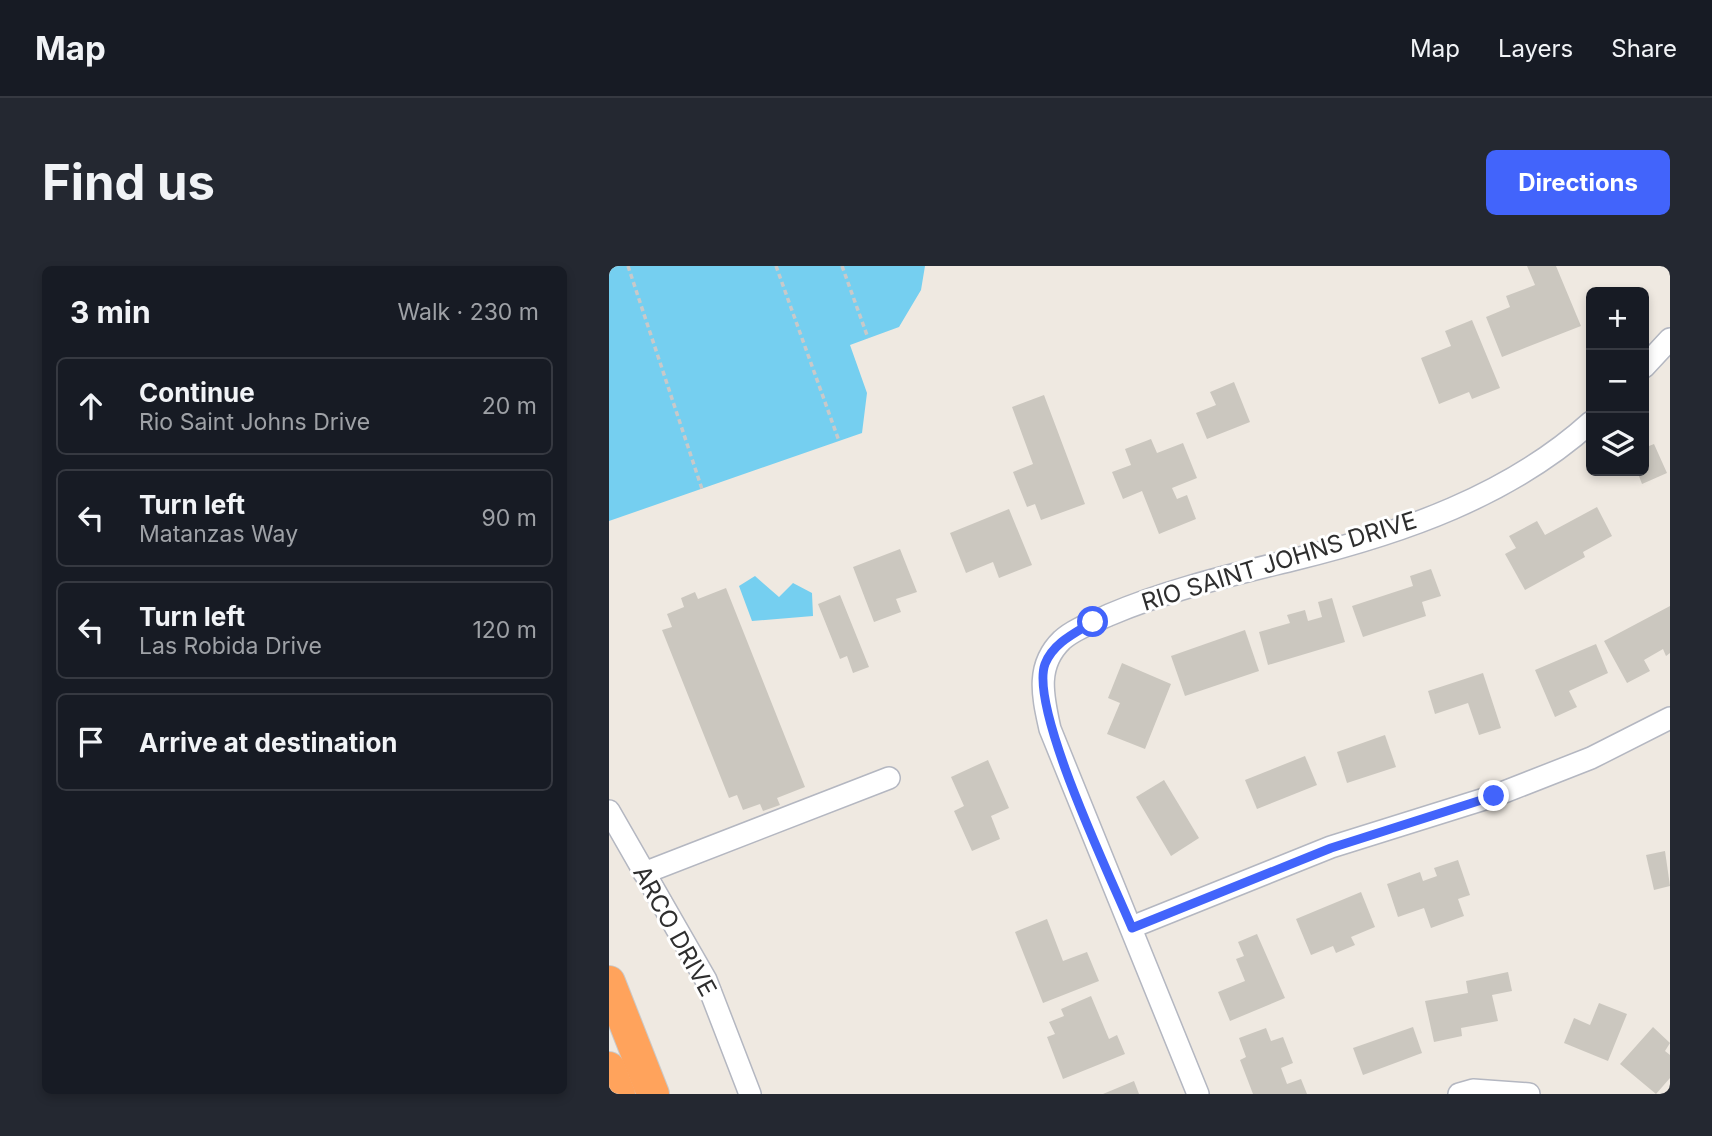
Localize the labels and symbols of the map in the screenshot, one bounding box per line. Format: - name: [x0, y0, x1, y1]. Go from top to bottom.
- street label: RIO SAINT JOHNS DRIVE: [1138, 505, 1420, 617]
- route start: [1077, 606, 1108, 637]
- route end: [1478, 780, 1509, 811]
- street label: ARCO DRIVE: [627, 861, 723, 1001]

